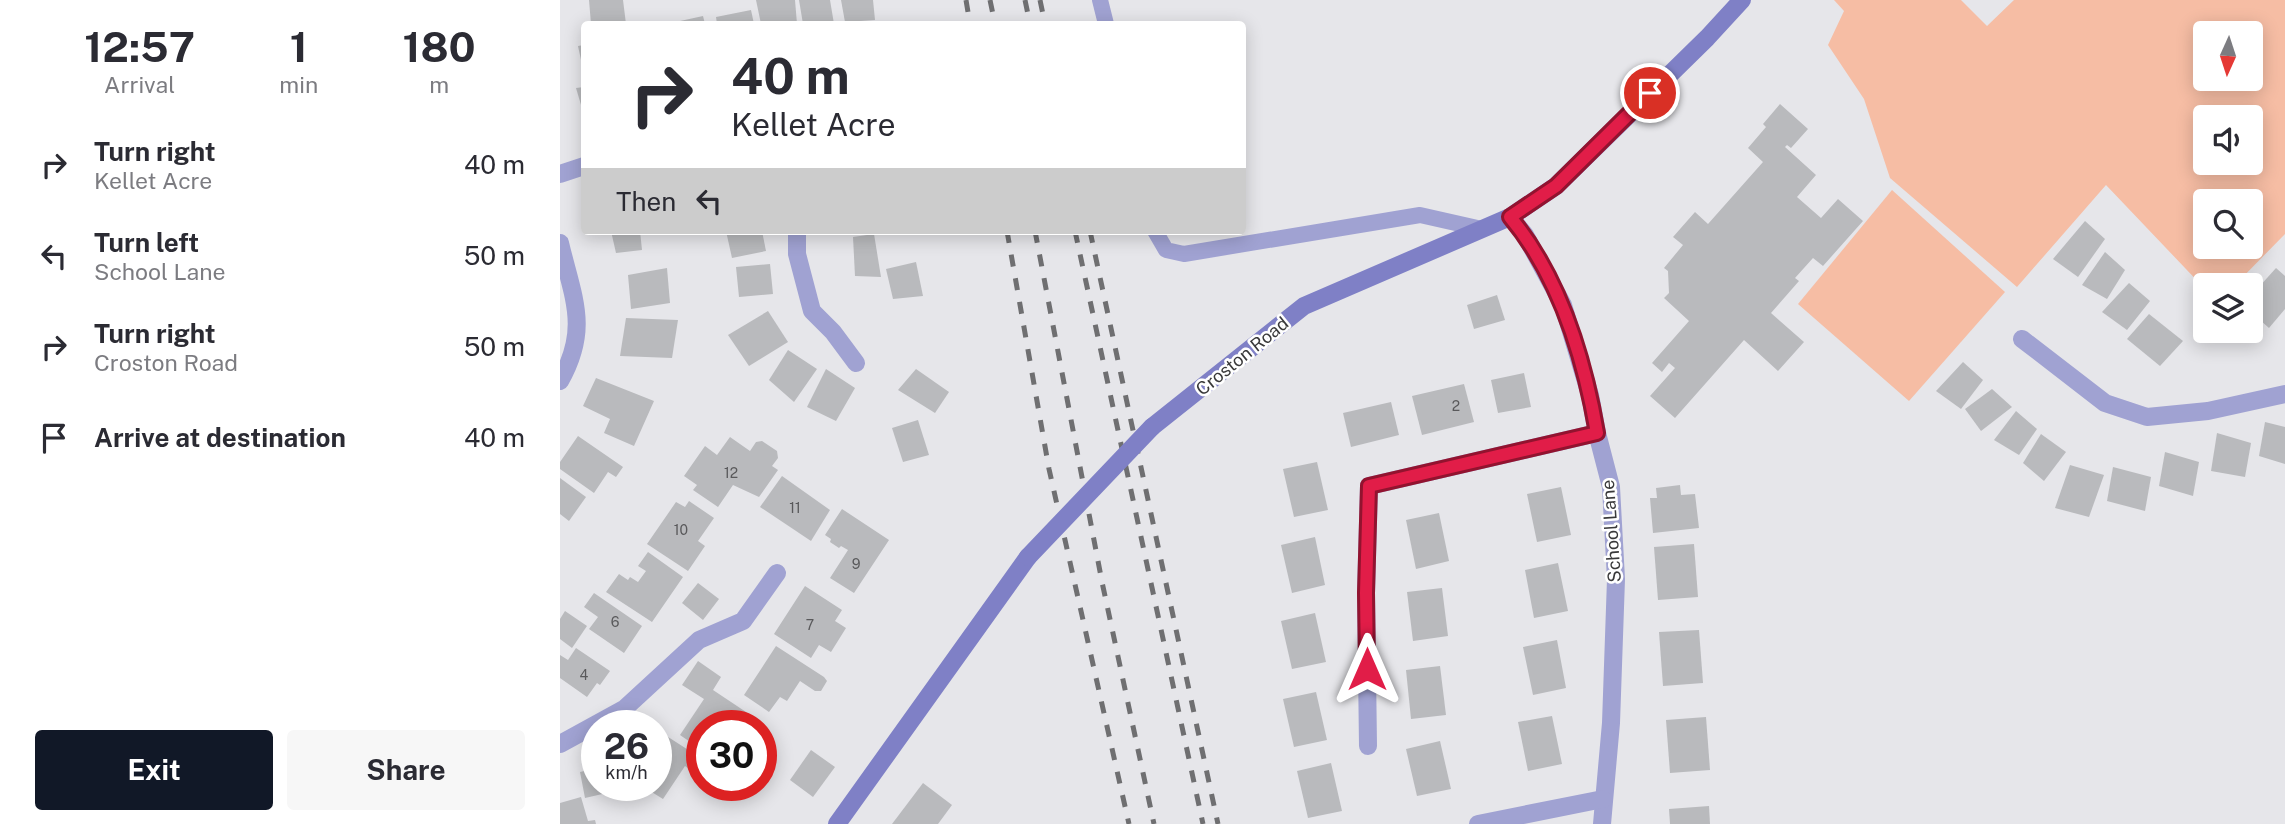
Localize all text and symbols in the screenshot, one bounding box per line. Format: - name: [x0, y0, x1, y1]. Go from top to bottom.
- north arrow: [2193, 21, 2263, 91]
- map controls: [2193, 21, 2263, 343]
- text: 12:57: [84, 22, 195, 71]
- text: 1: [290, 22, 308, 71]
- text: 180: [403, 22, 476, 71]
- text: 40 m: [731, 47, 850, 105]
- icon: right: [616, 49, 707, 140]
- pin: [1620, 63, 1680, 123]
- text: Arrival: [104, 71, 175, 98]
- text: min: [279, 71, 318, 98]
- text: m: [429, 71, 449, 98]
- icon: arrive: [1631, 74, 1669, 112]
- button: sound: [2193, 105, 2263, 175]
- text: Kellet Acre: [731, 106, 896, 143]
- text: Turn right: [94, 136, 216, 167]
- icon: right: [35, 146, 73, 184]
- text: 40 m: [464, 149, 525, 180]
- text: Kellet Acre: [94, 167, 212, 194]
- icon: left: [690, 182, 728, 220]
- text: Then: [616, 186, 676, 217]
- button: search: [2193, 189, 2263, 259]
- text: Turn left: [94, 227, 199, 258]
- icon: left: [35, 237, 73, 275]
- text: 50 m: [464, 240, 525, 271]
- text: School Lane: [94, 258, 226, 285]
- button: layers: [2193, 273, 2263, 343]
- street label: Croston Road: [1192, 312, 1292, 400]
- text: Turn right: [94, 318, 216, 349]
- icon: right: [35, 328, 73, 366]
- text: 50 m: [464, 331, 525, 362]
- text: Croston Road: [94, 349, 238, 376]
- house number: 2: [1452, 398, 1460, 414]
- icon: arrive: [35, 419, 73, 457]
- text: Arrive at destination: [94, 422, 346, 453]
- text: 40 m: [464, 422, 525, 453]
- house number: 12: [724, 465, 738, 481]
- street label: School Lane: [1597, 479, 1625, 583]
- house number: 11: [789, 500, 801, 516]
- house number: 10: [674, 522, 688, 538]
- house number: 9: [852, 556, 861, 572]
- house number: 6: [611, 614, 620, 630]
- house number: 7: [806, 617, 814, 633]
- position arrow: [1330, 632, 1404, 706]
- house number: 4: [580, 667, 589, 683]
- speed limit sign: 30: [686, 710, 777, 801]
- text: 26: [604, 726, 649, 767]
- button: Exit: [35, 730, 273, 810]
- button: Share: [287, 730, 525, 810]
- text: km/h: [605, 762, 648, 783]

